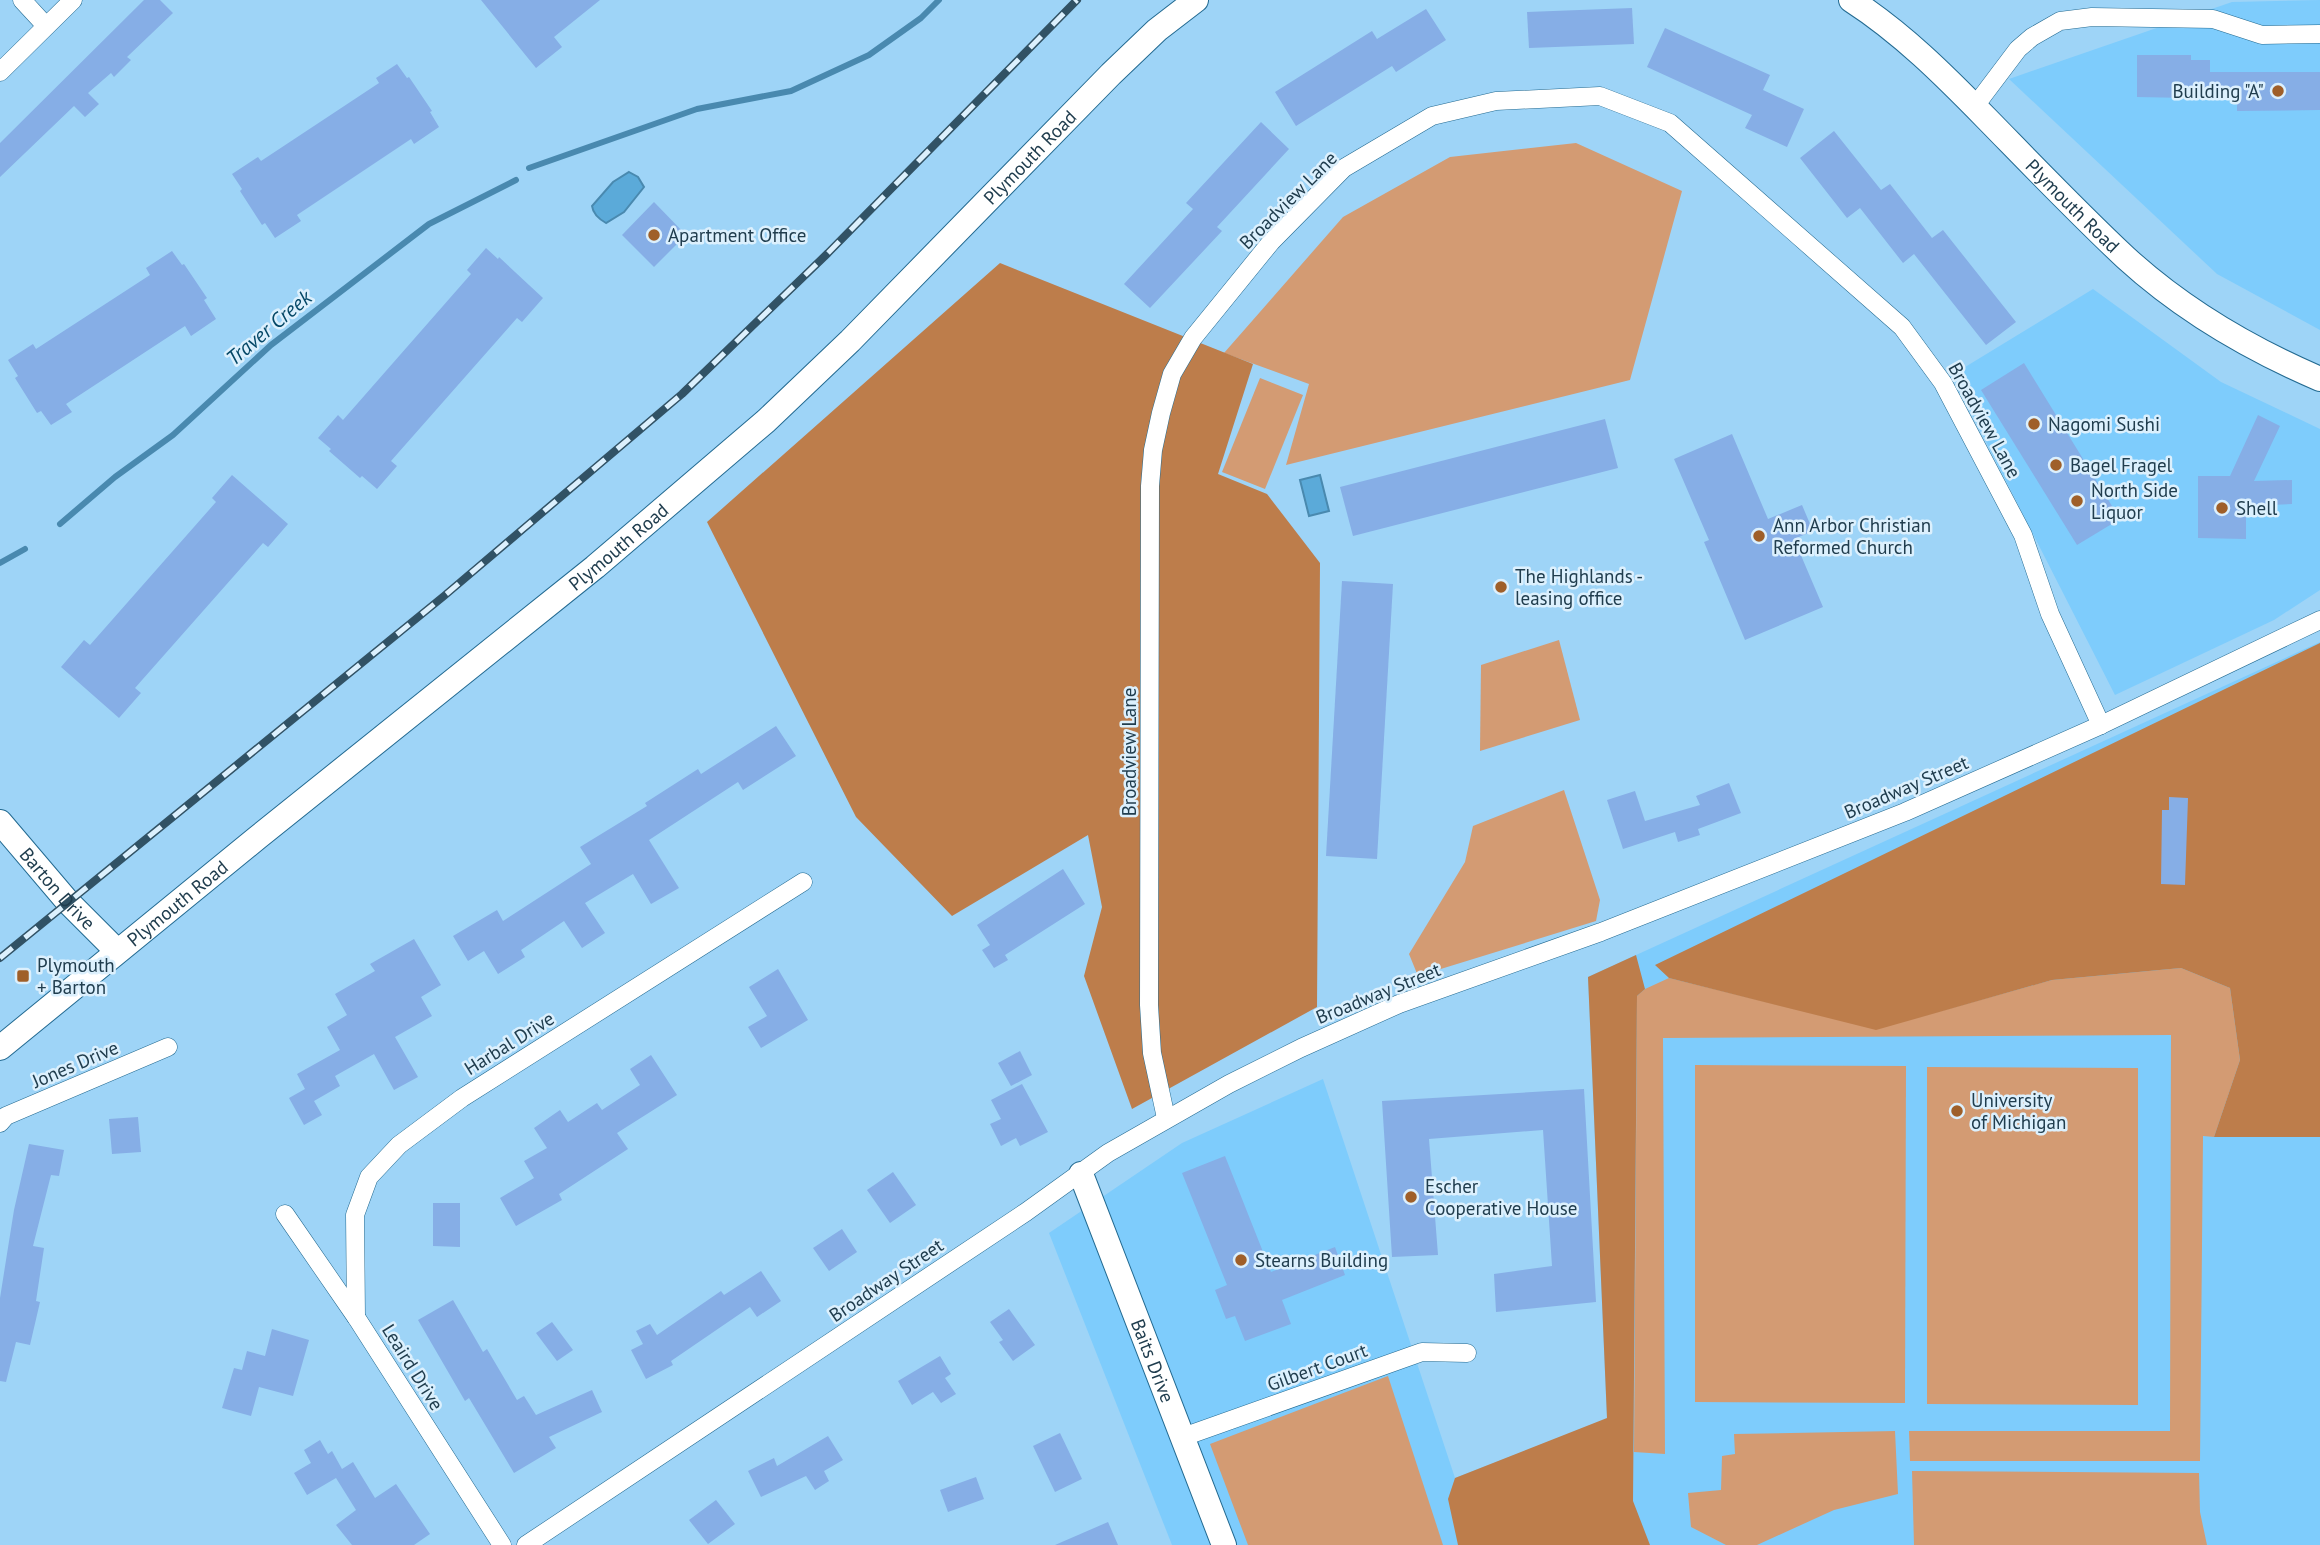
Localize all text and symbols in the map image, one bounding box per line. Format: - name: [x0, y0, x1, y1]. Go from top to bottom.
- place label: Building "A": [2172, 79, 2264, 103]
- marker: Building "A": [2270, 83, 2286, 99]
- street label: Plymouth Road: [978, 105, 1081, 210]
- street label: Broadview Lane: [1234, 146, 1342, 254]
- street label: Plymouth Road: [2021, 154, 2125, 258]
- place label: Apartment Office: [668, 223, 806, 247]
- marker: Apartment Office: [646, 227, 662, 243]
- water label: Traver Creek: [220, 283, 318, 371]
- street label: Broadview Lane: [1943, 358, 2027, 482]
- place label: Nagomi Sushi: [2048, 412, 2160, 436]
- marker: Nagomi Sushi: [2026, 416, 2042, 432]
- place label: Bagel Fragel: [2070, 453, 2173, 477]
- marker: Bagel Fragel: [2048, 457, 2064, 473]
- place label: North Side Liquor: [2091, 478, 2178, 524]
- marker: North Side Liquor: [2069, 493, 2085, 509]
- place label: Shell: [2236, 496, 2278, 520]
- street label: Plymouth Road: [564, 498, 673, 596]
- marker: Shell: [2214, 500, 2230, 516]
- place label: Ann Arbor Christian Reformed Church: [1773, 513, 1931, 559]
- marker: Ann Arbor Christian Reformed Church: [1751, 528, 1767, 544]
- place label: The Highlands - leasing office: [1515, 564, 1643, 610]
- marker: The Highlands - leasing office: [1493, 579, 1509, 595]
- street label: Broadview Lane: [1117, 688, 1141, 816]
- street label: Broadway Street: [1840, 750, 1972, 824]
- street label: Barton Drive: [15, 842, 101, 935]
- street label: Plymouth Road: [122, 855, 233, 951]
- place label: Plymouth + Barton: [37, 953, 115, 999]
- street label: Broadway Street: [1312, 957, 1444, 1029]
- marker: Plymouth + Barton: [15, 968, 31, 984]
- street label: Harbal Drive: [460, 1006, 558, 1080]
- street label: Jones Drive: [27, 1035, 122, 1093]
- place label: University of Michigan: [1971, 1088, 2066, 1134]
- marker: University of Michigan: [1949, 1103, 1965, 1119]
- place label: Escher Cooperative House: [1425, 1174, 1577, 1220]
- marker: Escher Cooperative House: [1403, 1189, 1419, 1205]
- street label: Broadway Street: [824, 1233, 948, 1327]
- place label: Stearns Building: [1255, 1248, 1388, 1272]
- marker: Stearns Building: [1233, 1252, 1249, 1268]
- street label: Baits Drive: [1126, 1315, 1180, 1406]
- street label: Leaird Drive: [377, 1319, 449, 1415]
- street label: Gilbert Court: [1264, 1338, 1371, 1396]

